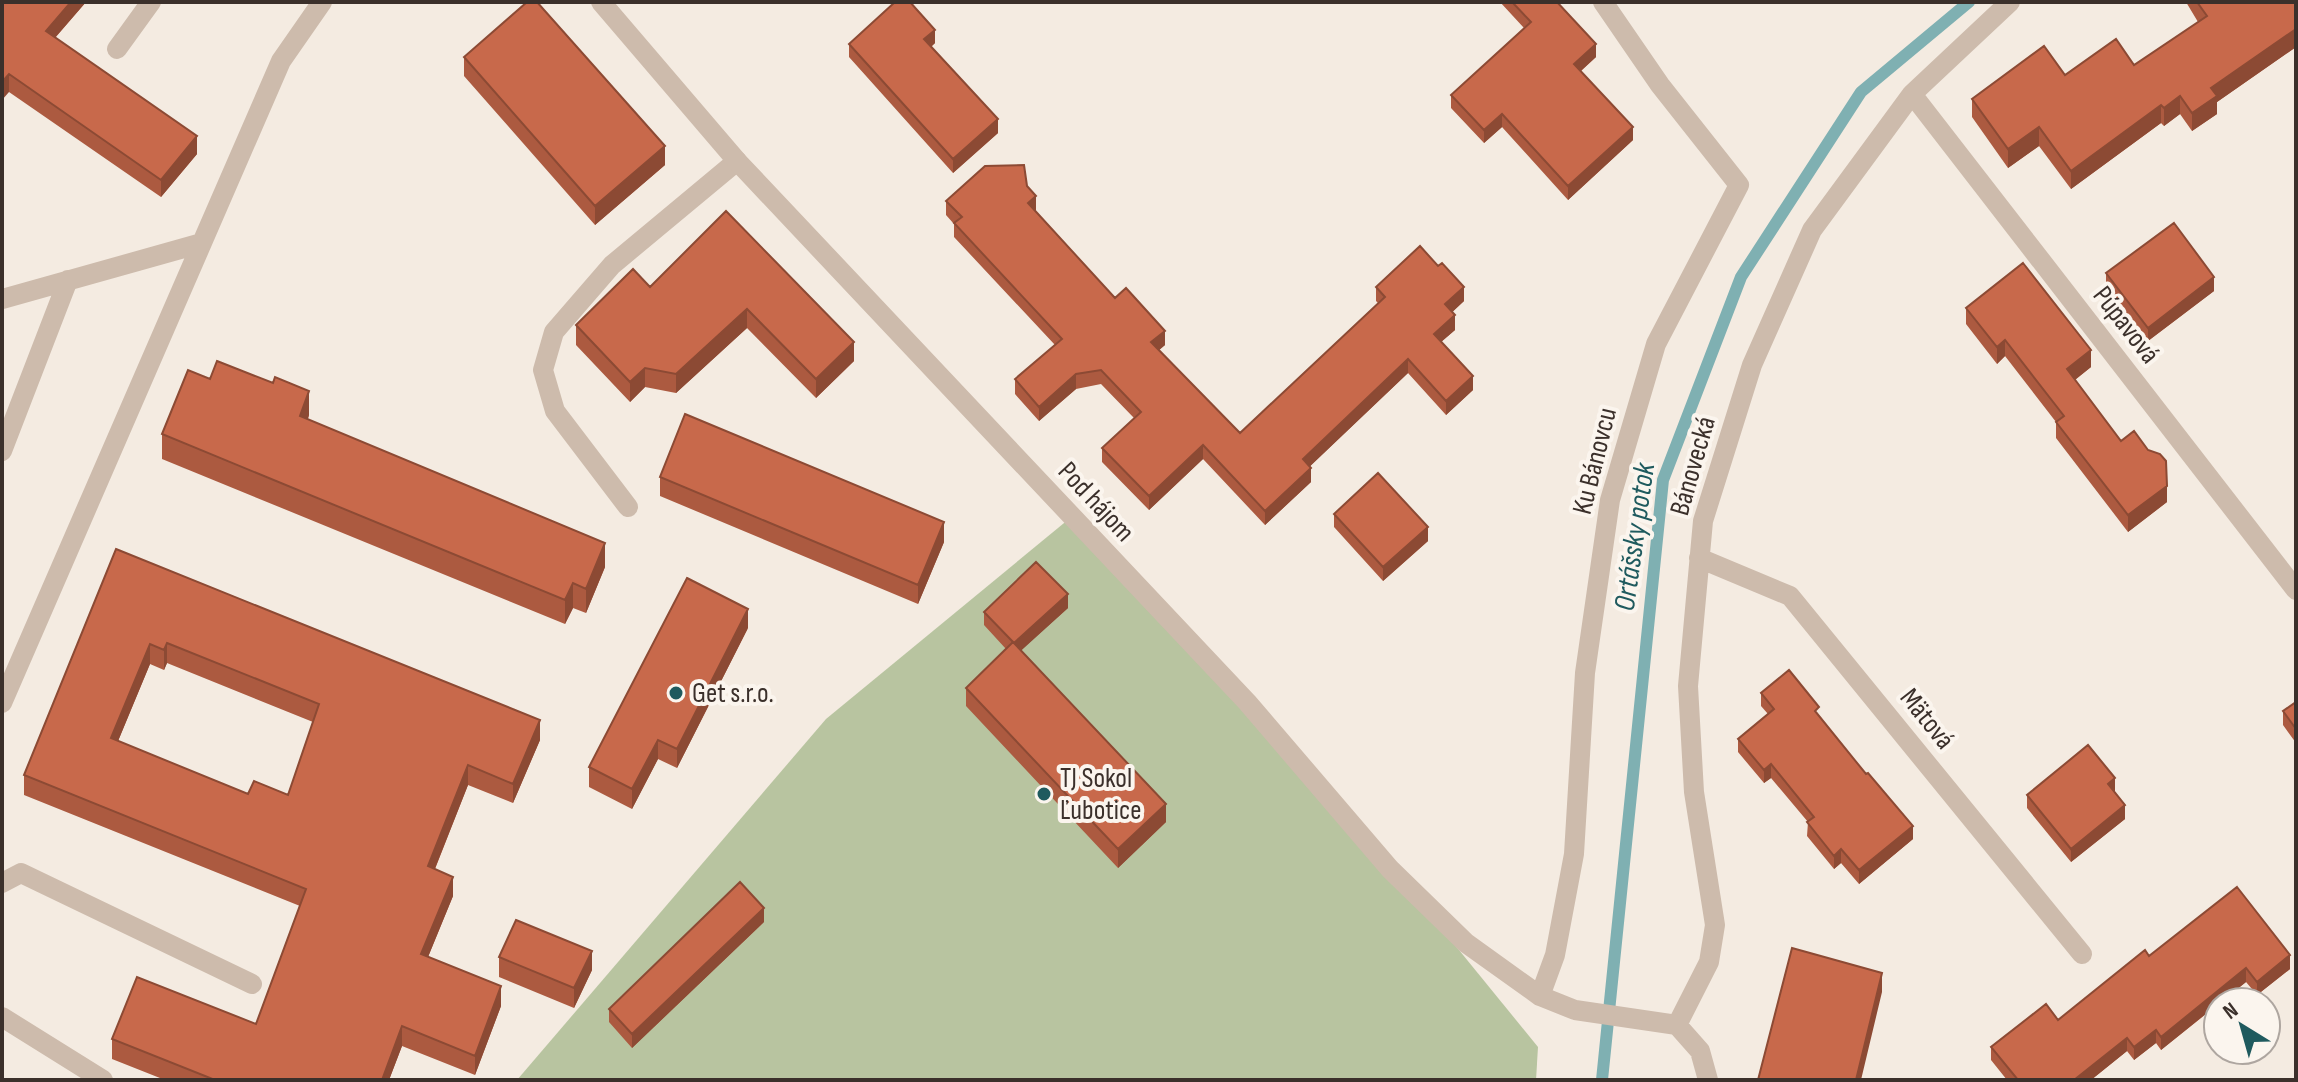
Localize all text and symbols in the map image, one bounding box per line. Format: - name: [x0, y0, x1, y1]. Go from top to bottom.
- street label: Púpavová: [2086, 280, 2166, 370]
- street label: Ku Bánovcu: [1566, 404, 1624, 518]
- street label: Bánovecká: [1663, 413, 1723, 519]
- street label: Pod hájom: [1051, 455, 1141, 549]
- water label: Ortášsky potok: [1607, 460, 1663, 613]
- place label: Get s.r.o.: [692, 677, 774, 710]
- street label: Mätová: [1893, 682, 1961, 756]
- marker: Get s.r.o.: [667, 684, 685, 702]
- place label: TJ Sokol Ľubotice: [1060, 762, 1141, 827]
- marker: TJ Sokol Ľubotice: [1035, 785, 1053, 803]
- north arrow: [2202, 986, 2282, 1066]
- text: N: [2218, 997, 2244, 1026]

